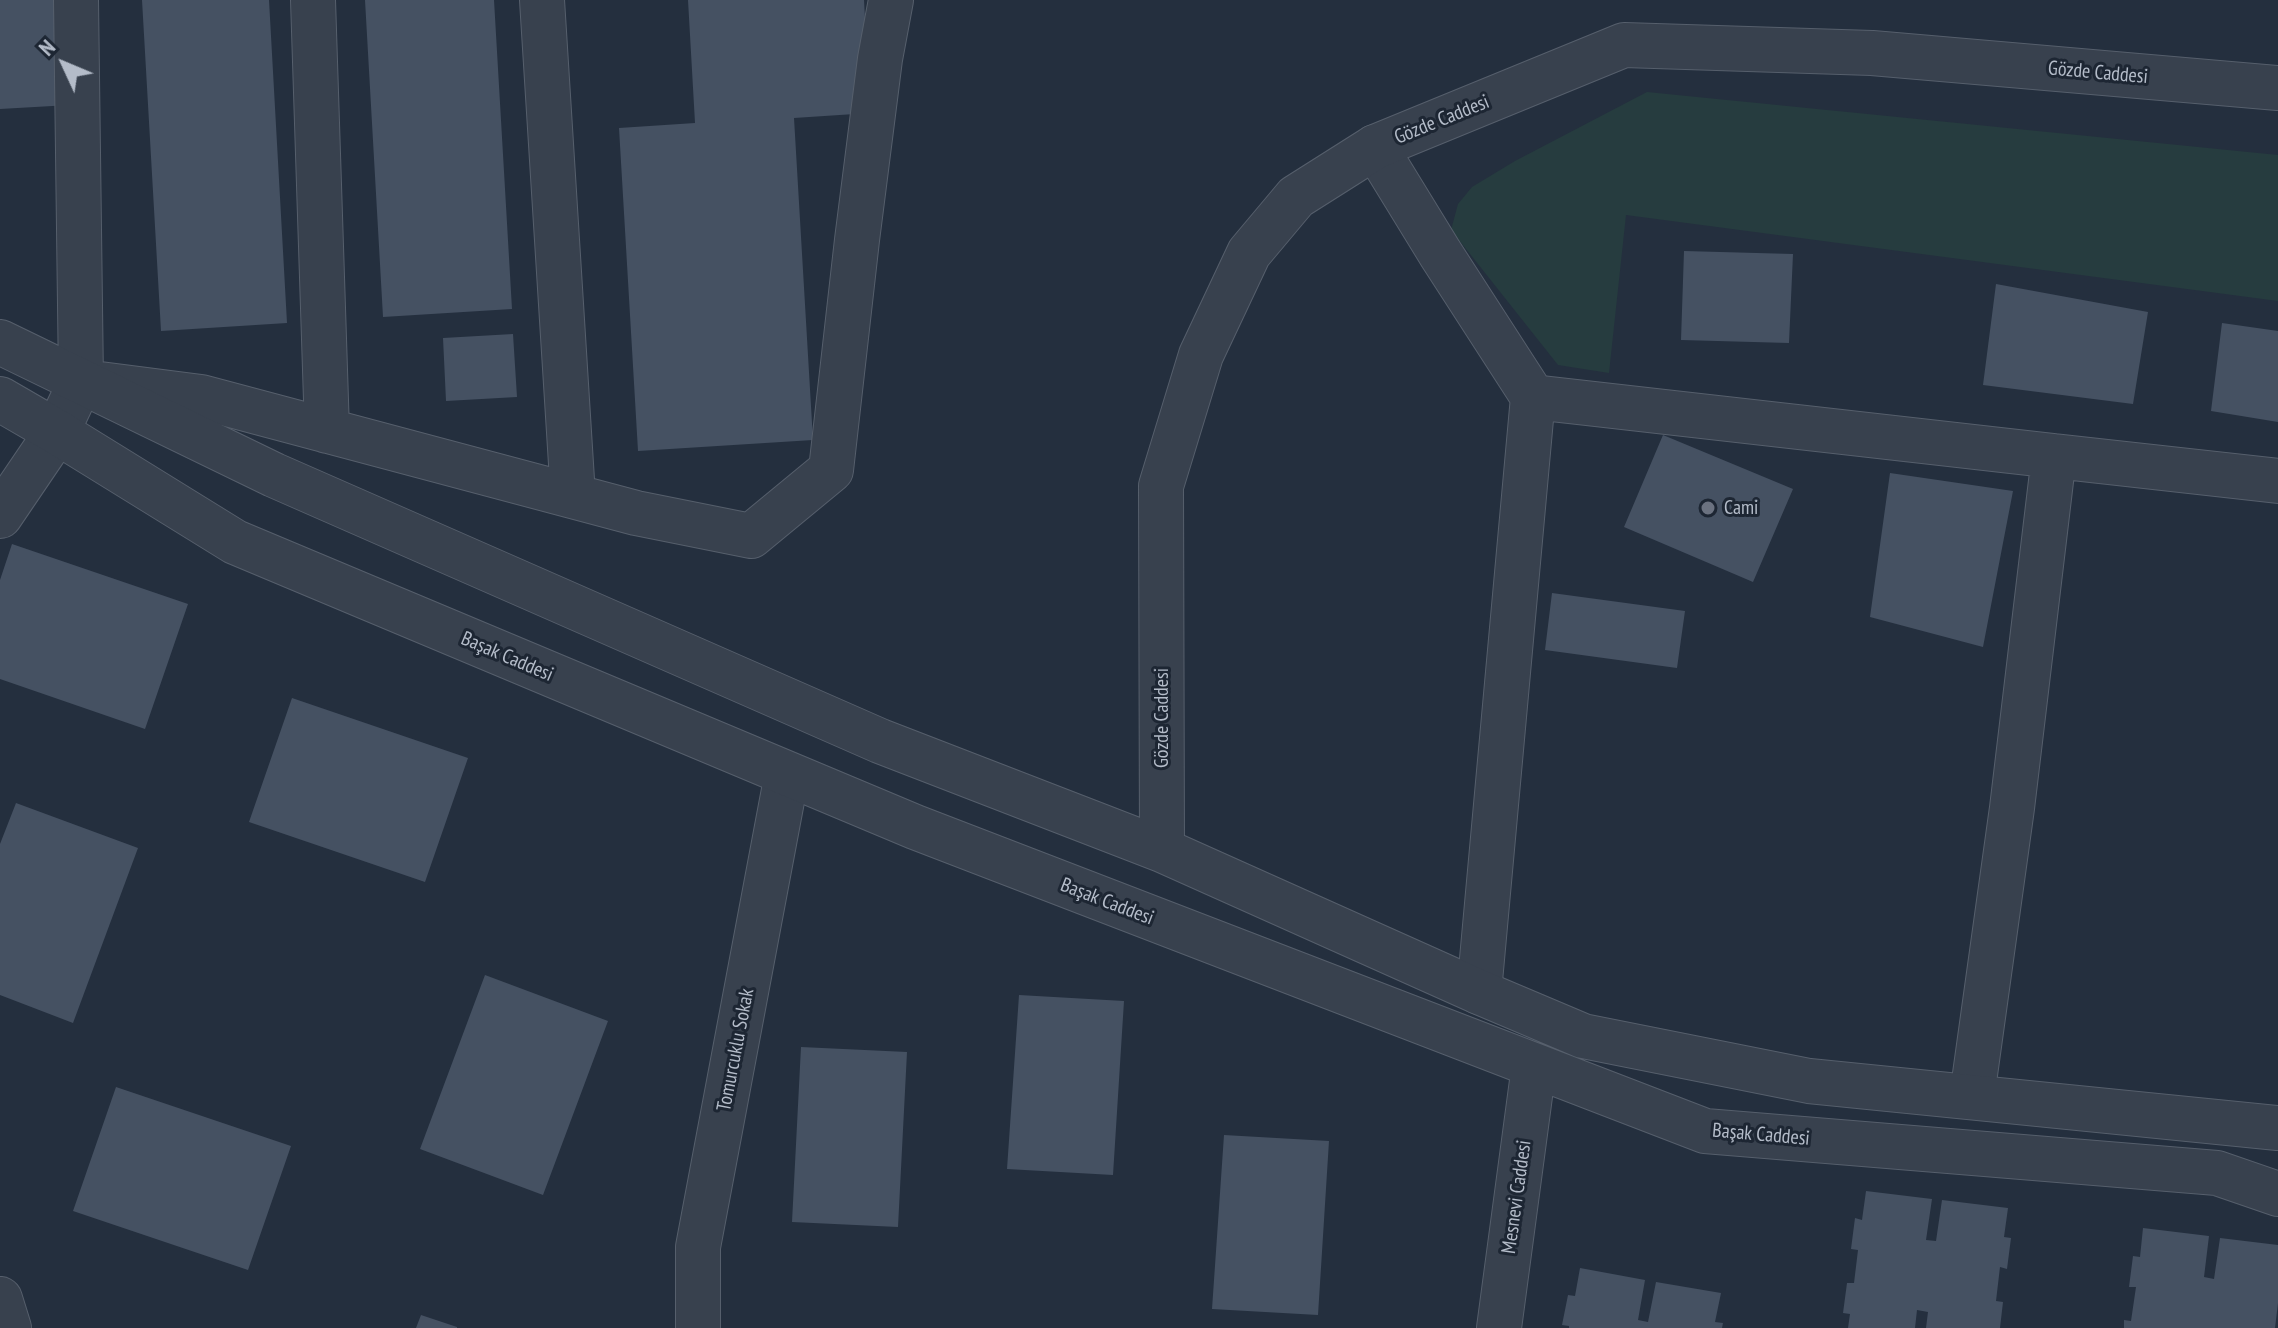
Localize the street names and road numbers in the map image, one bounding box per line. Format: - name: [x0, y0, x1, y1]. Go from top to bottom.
- street label: Gözde Caddesi: [2047, 57, 2149, 89]
- street label: Gözde Caddesi: [1391, 90, 1493, 150]
- street label: Başak Caddesi: [457, 627, 557, 687]
- street label: Gözde Caddesi: [1150, 668, 1174, 768]
- street label: Başak Caddesi: [1057, 873, 1157, 931]
- street label: Tomurcuklu Sokak: [712, 987, 760, 1113]
- street label: Başak Caddesi: [1711, 1119, 1811, 1151]
- street label: Mesnevi Caddesi: [1497, 1139, 1537, 1255]

